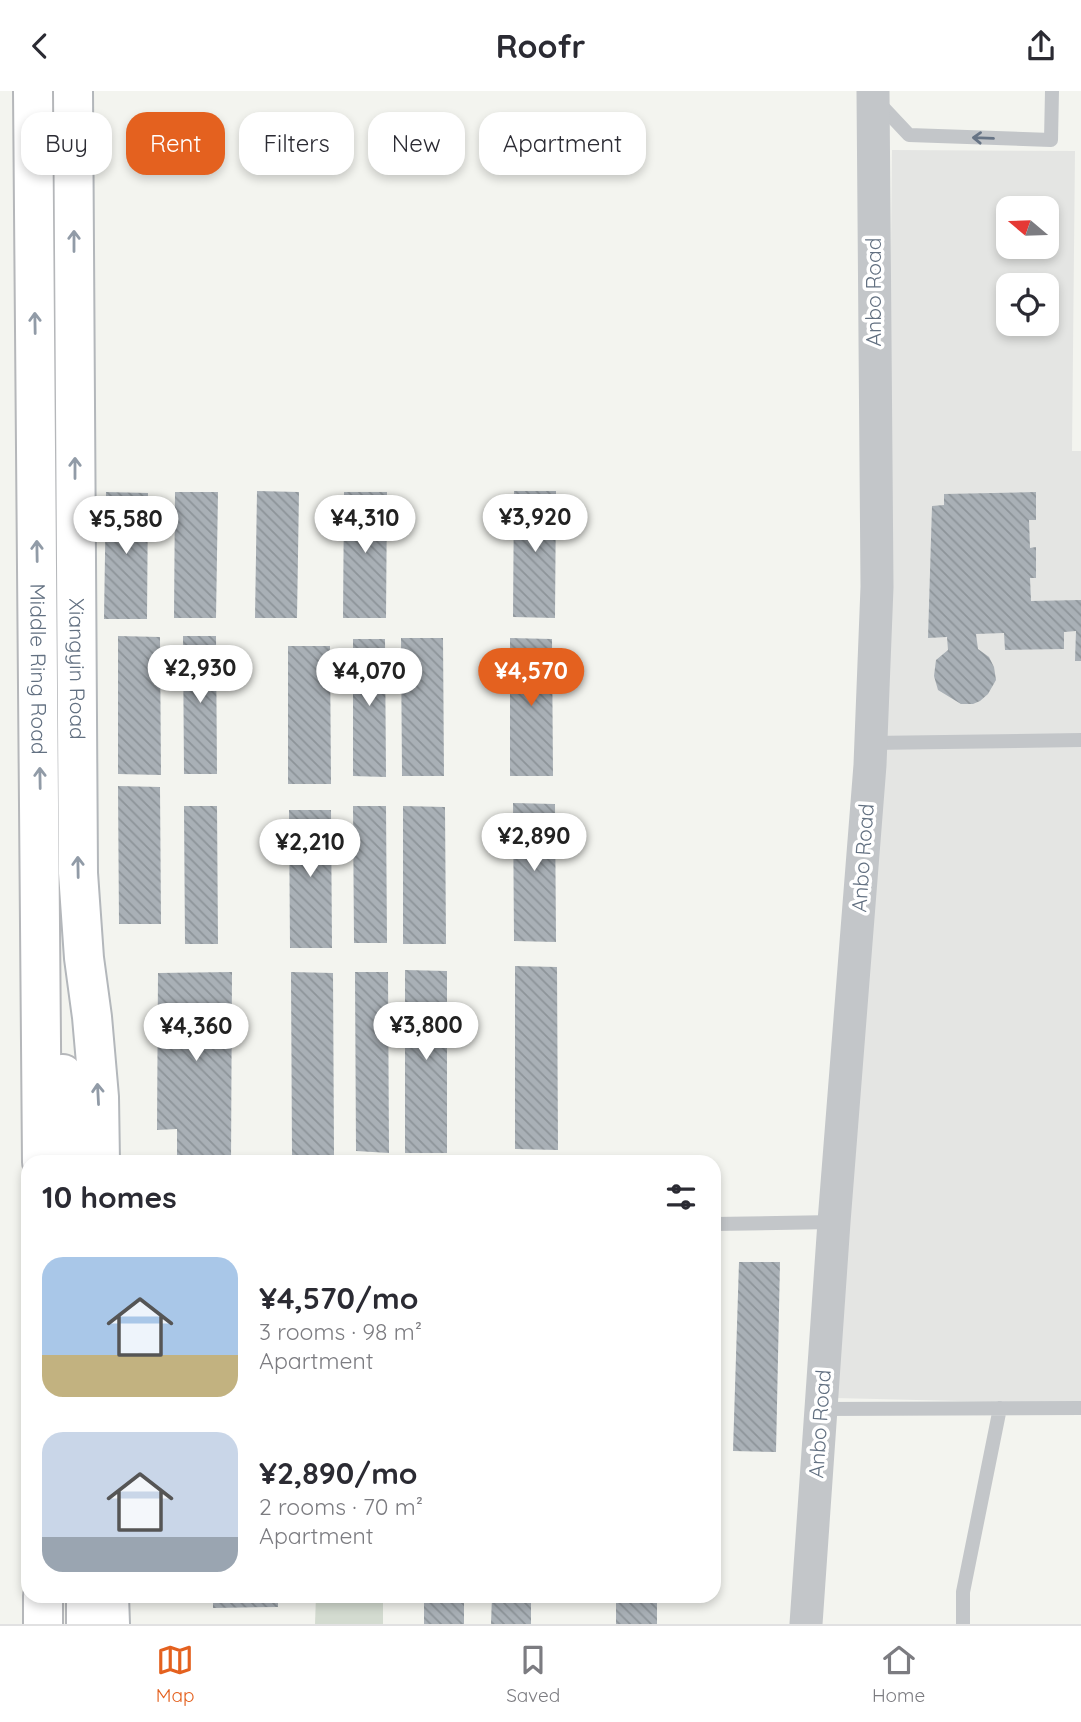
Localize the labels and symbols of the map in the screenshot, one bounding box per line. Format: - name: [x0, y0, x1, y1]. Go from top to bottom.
- one-way arrow: [972, 131, 995, 144]
- north arrow: [996, 196, 1059, 259]
- one-way arrow: [67, 230, 81, 253]
- street label: Anbo Road: [860, 238, 886, 346]
- one-way arrow: [28, 312, 42, 335]
- one-way arrow: [68, 457, 82, 480]
- pin: ¥3,920: [478, 495, 592, 554]
- pin: ¥4,310: [308, 496, 422, 555]
- pin: ¥5,580: [69, 497, 183, 556]
- one-way arrow: [31, 540, 44, 563]
- street label: Middle Ring Road: [25, 583, 53, 755]
- street label: Xiangyin Road: [64, 598, 91, 740]
- pin: ¥2,930: [143, 645, 257, 705]
- pin: ¥4,070: [312, 649, 426, 708]
- pin: ¥4,570: [474, 649, 588, 708]
- one-way arrow: [33, 767, 47, 790]
- street label: Anbo Road: [845, 803, 879, 913]
- pin: ¥2,890: [477, 813, 591, 873]
- pin: ¥2,210: [253, 819, 367, 879]
- one-way arrow: [72, 856, 85, 879]
- pin: ¥4,360: [139, 1003, 253, 1063]
- pin: ¥3,800: [369, 1003, 483, 1062]
- one-way arrow: [91, 1083, 104, 1106]
- street label: Anbo Road: [802, 1369, 836, 1479]

